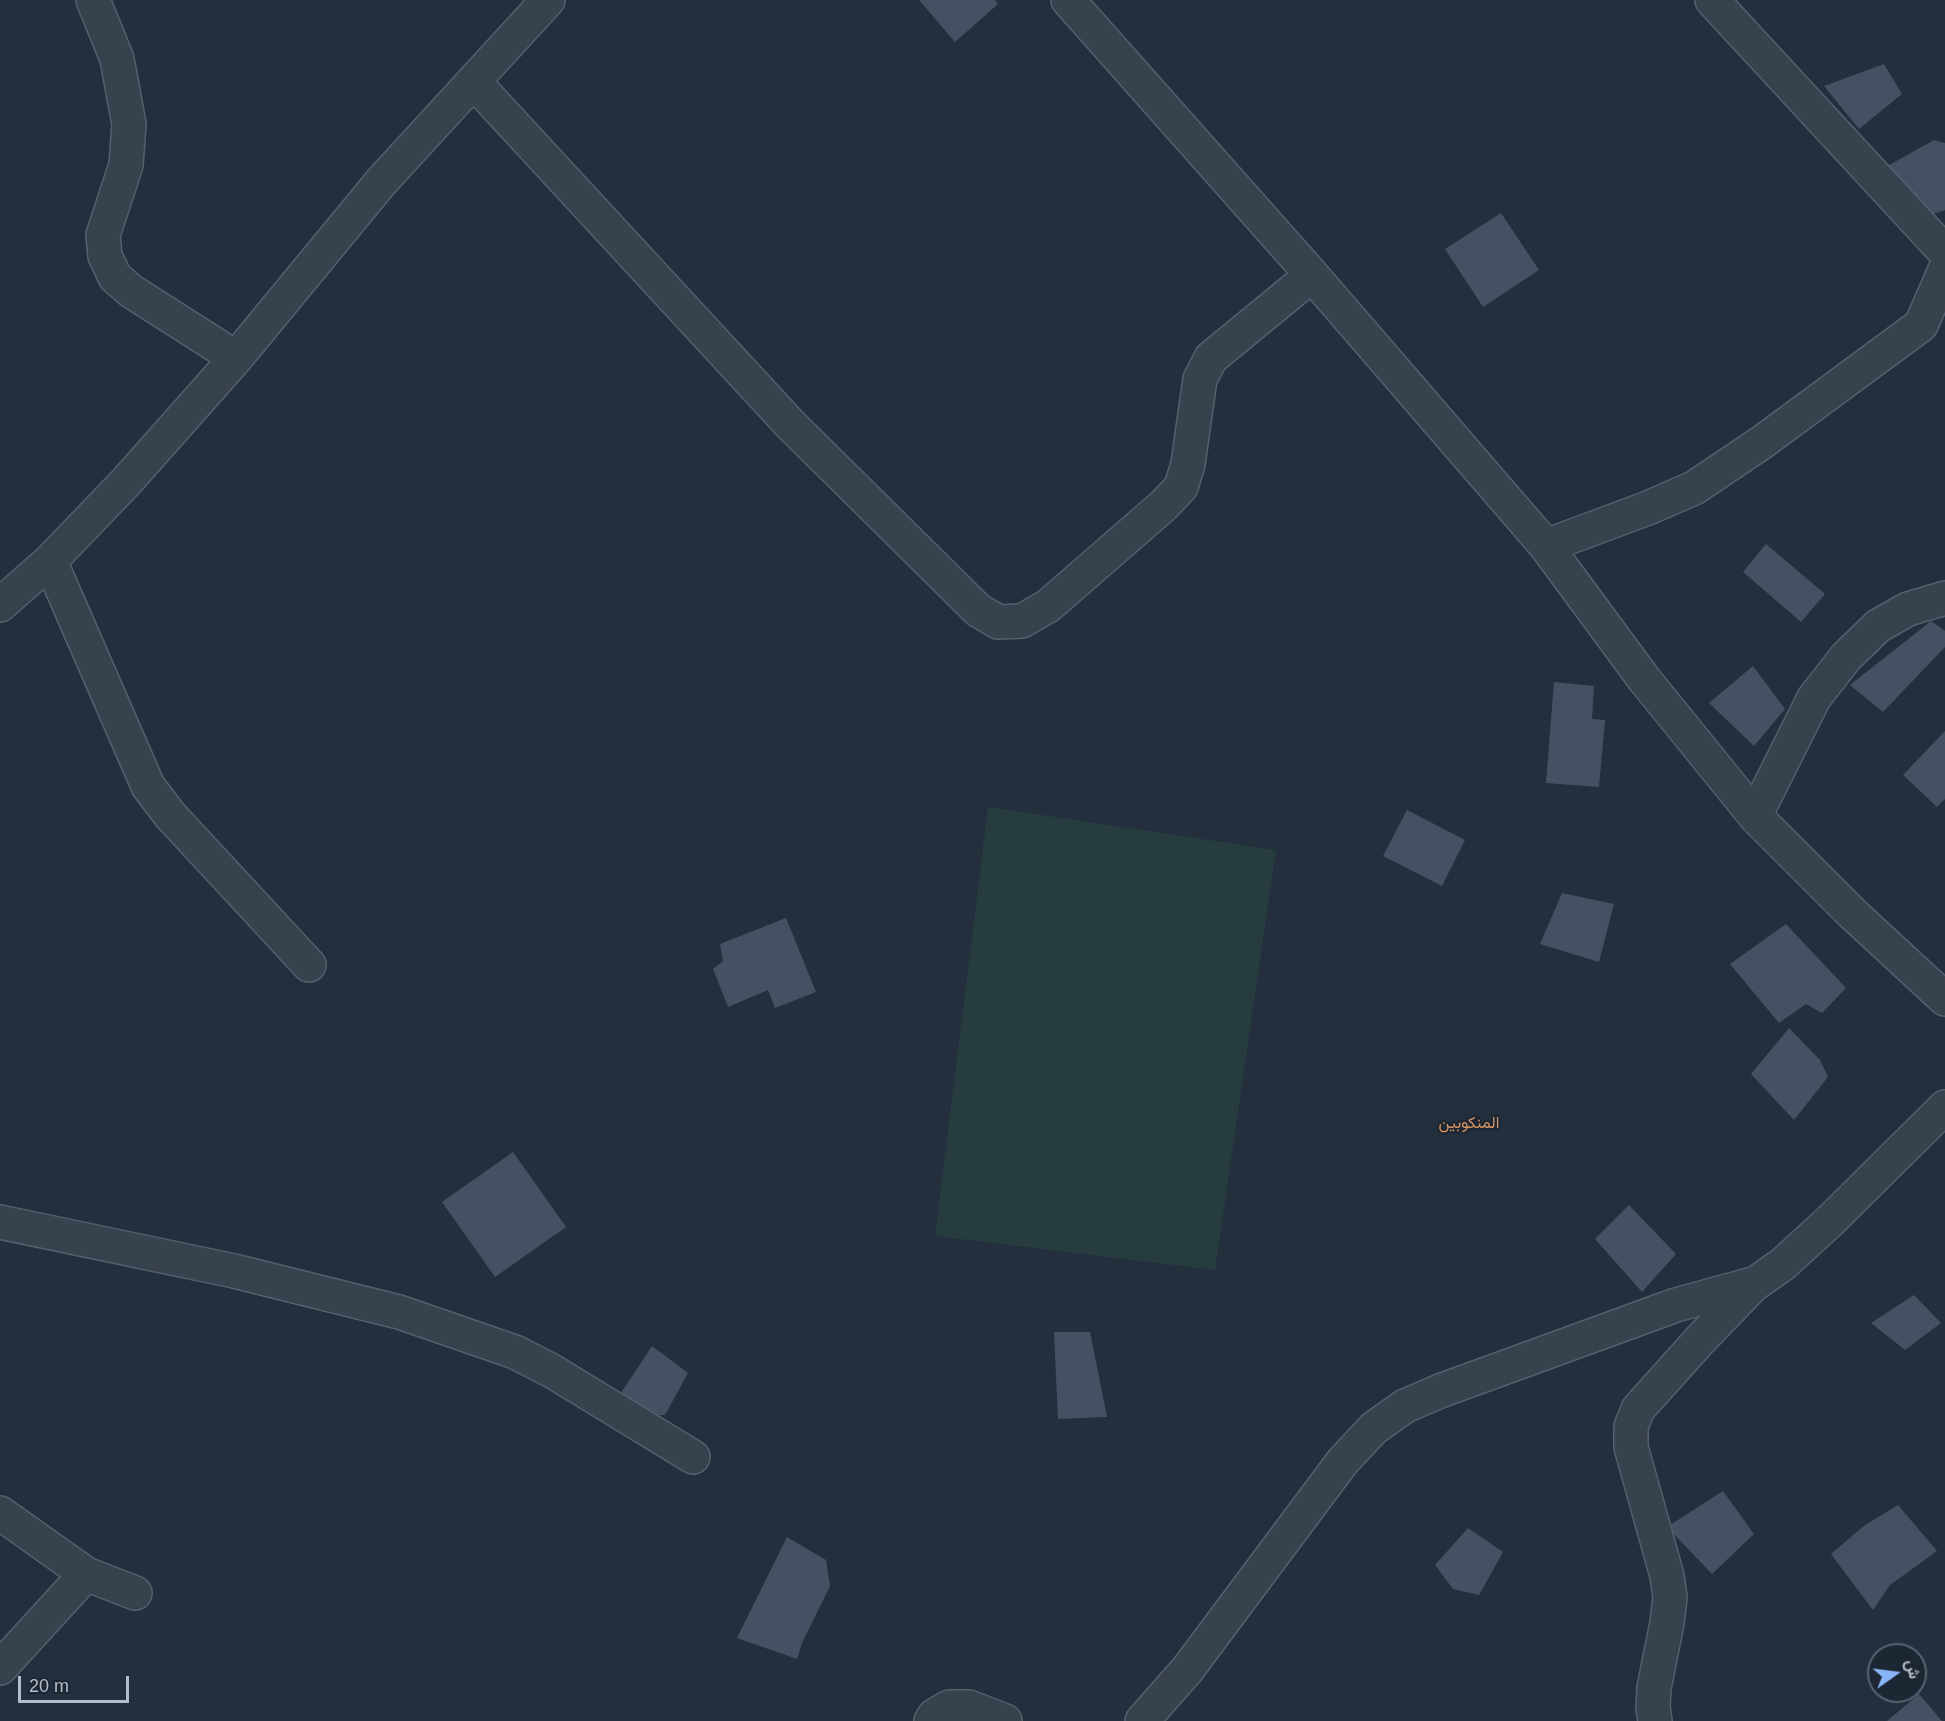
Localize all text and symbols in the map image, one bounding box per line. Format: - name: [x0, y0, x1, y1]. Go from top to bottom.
- district label: المنكوبين: [1439, 1114, 1499, 1134]
- north arrow: [1867, 1643, 1927, 1703]
- text: ش: [1902, 1658, 1924, 1680]
- scale bar: [21, 1664, 132, 1702]
- text: 20 m: [29, 1676, 69, 1696]

